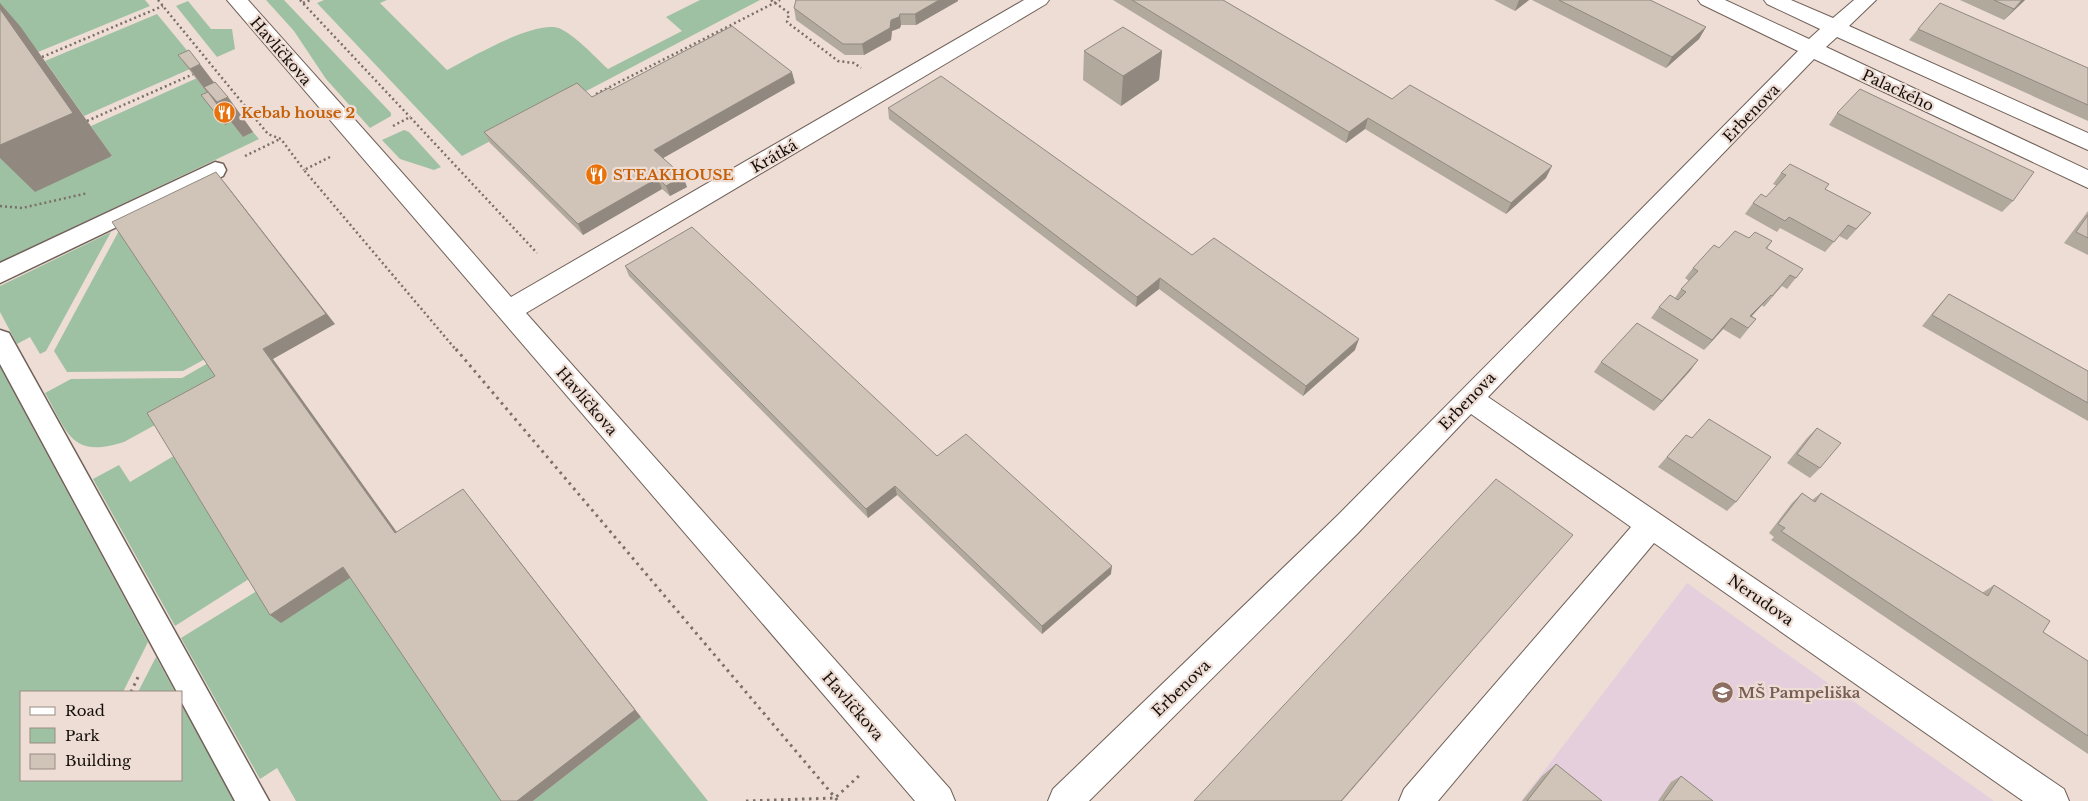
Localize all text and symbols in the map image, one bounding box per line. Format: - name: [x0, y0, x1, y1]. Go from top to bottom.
- street label: Havlíčkova: [246, 13, 316, 90]
- street label: Palackého: [1859, 65, 1937, 115]
- street label: Erbenova: [1719, 79, 1784, 146]
- restaurant icon: Kebab house 2: [213, 100, 237, 124]
- place label: Kebab house 2: [241, 103, 356, 122]
- street label: Krátká: [747, 135, 801, 177]
- restaurant icon: STEAKHOUSE: [585, 162, 609, 186]
- place label: STEAKHOUSE: [613, 165, 734, 184]
- street label: Havlíčkova: [552, 363, 622, 440]
- street label: Erbenova: [1435, 367, 1500, 434]
- street label: Nerudova: [1724, 570, 1798, 630]
- street label: Erbenova: [1148, 655, 1215, 720]
- street label: Havlíčkova: [818, 668, 888, 745]
- school or university icon: MŠ Pampeliška: [1710, 680, 1734, 704]
- place label: MŠ Pampeliška: [1738, 683, 1861, 702]
- legend: [20, 691, 182, 781]
- text: Road: [65, 701, 105, 720]
- text: Park: [65, 726, 101, 745]
- text: Building: [65, 751, 132, 770]

